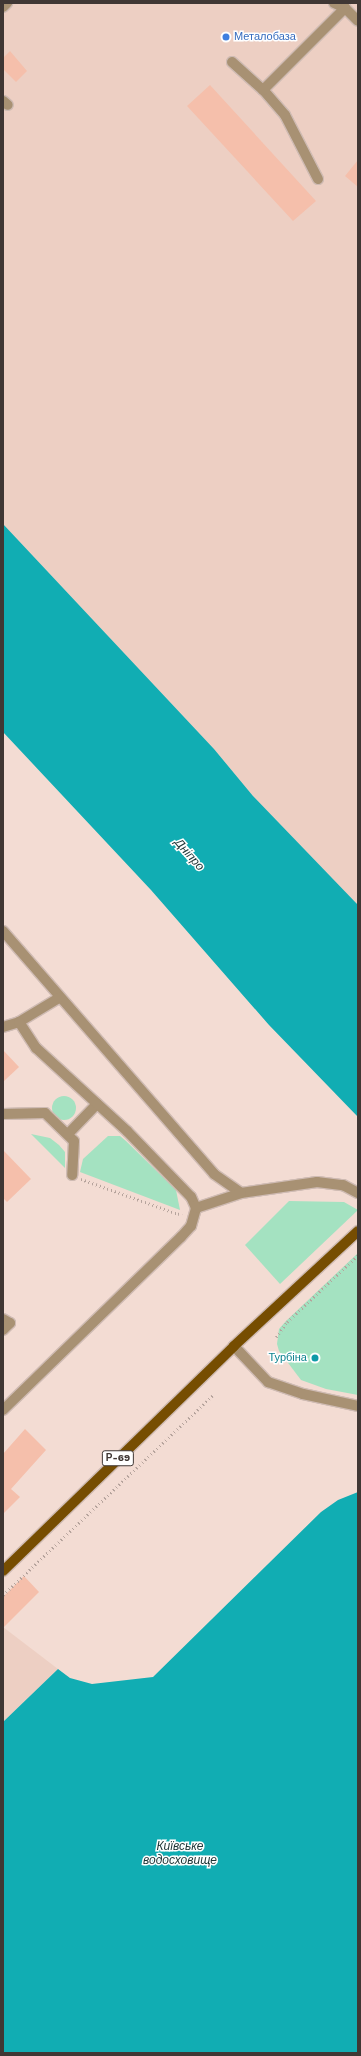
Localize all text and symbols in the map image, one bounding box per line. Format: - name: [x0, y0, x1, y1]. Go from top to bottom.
- place label: Металобаза: [234, 30, 296, 44]
- marker: Металобаза: [221, 32, 231, 42]
- water label: Дніпро: [171, 836, 207, 874]
- place label: Турбіна: [268, 1351, 307, 1365]
- marker: Турбіна: [310, 1353, 320, 1363]
- road number: Р-69: [101, 1450, 135, 1466]
- water label: Київське водосховище: [143, 1840, 217, 1868]

